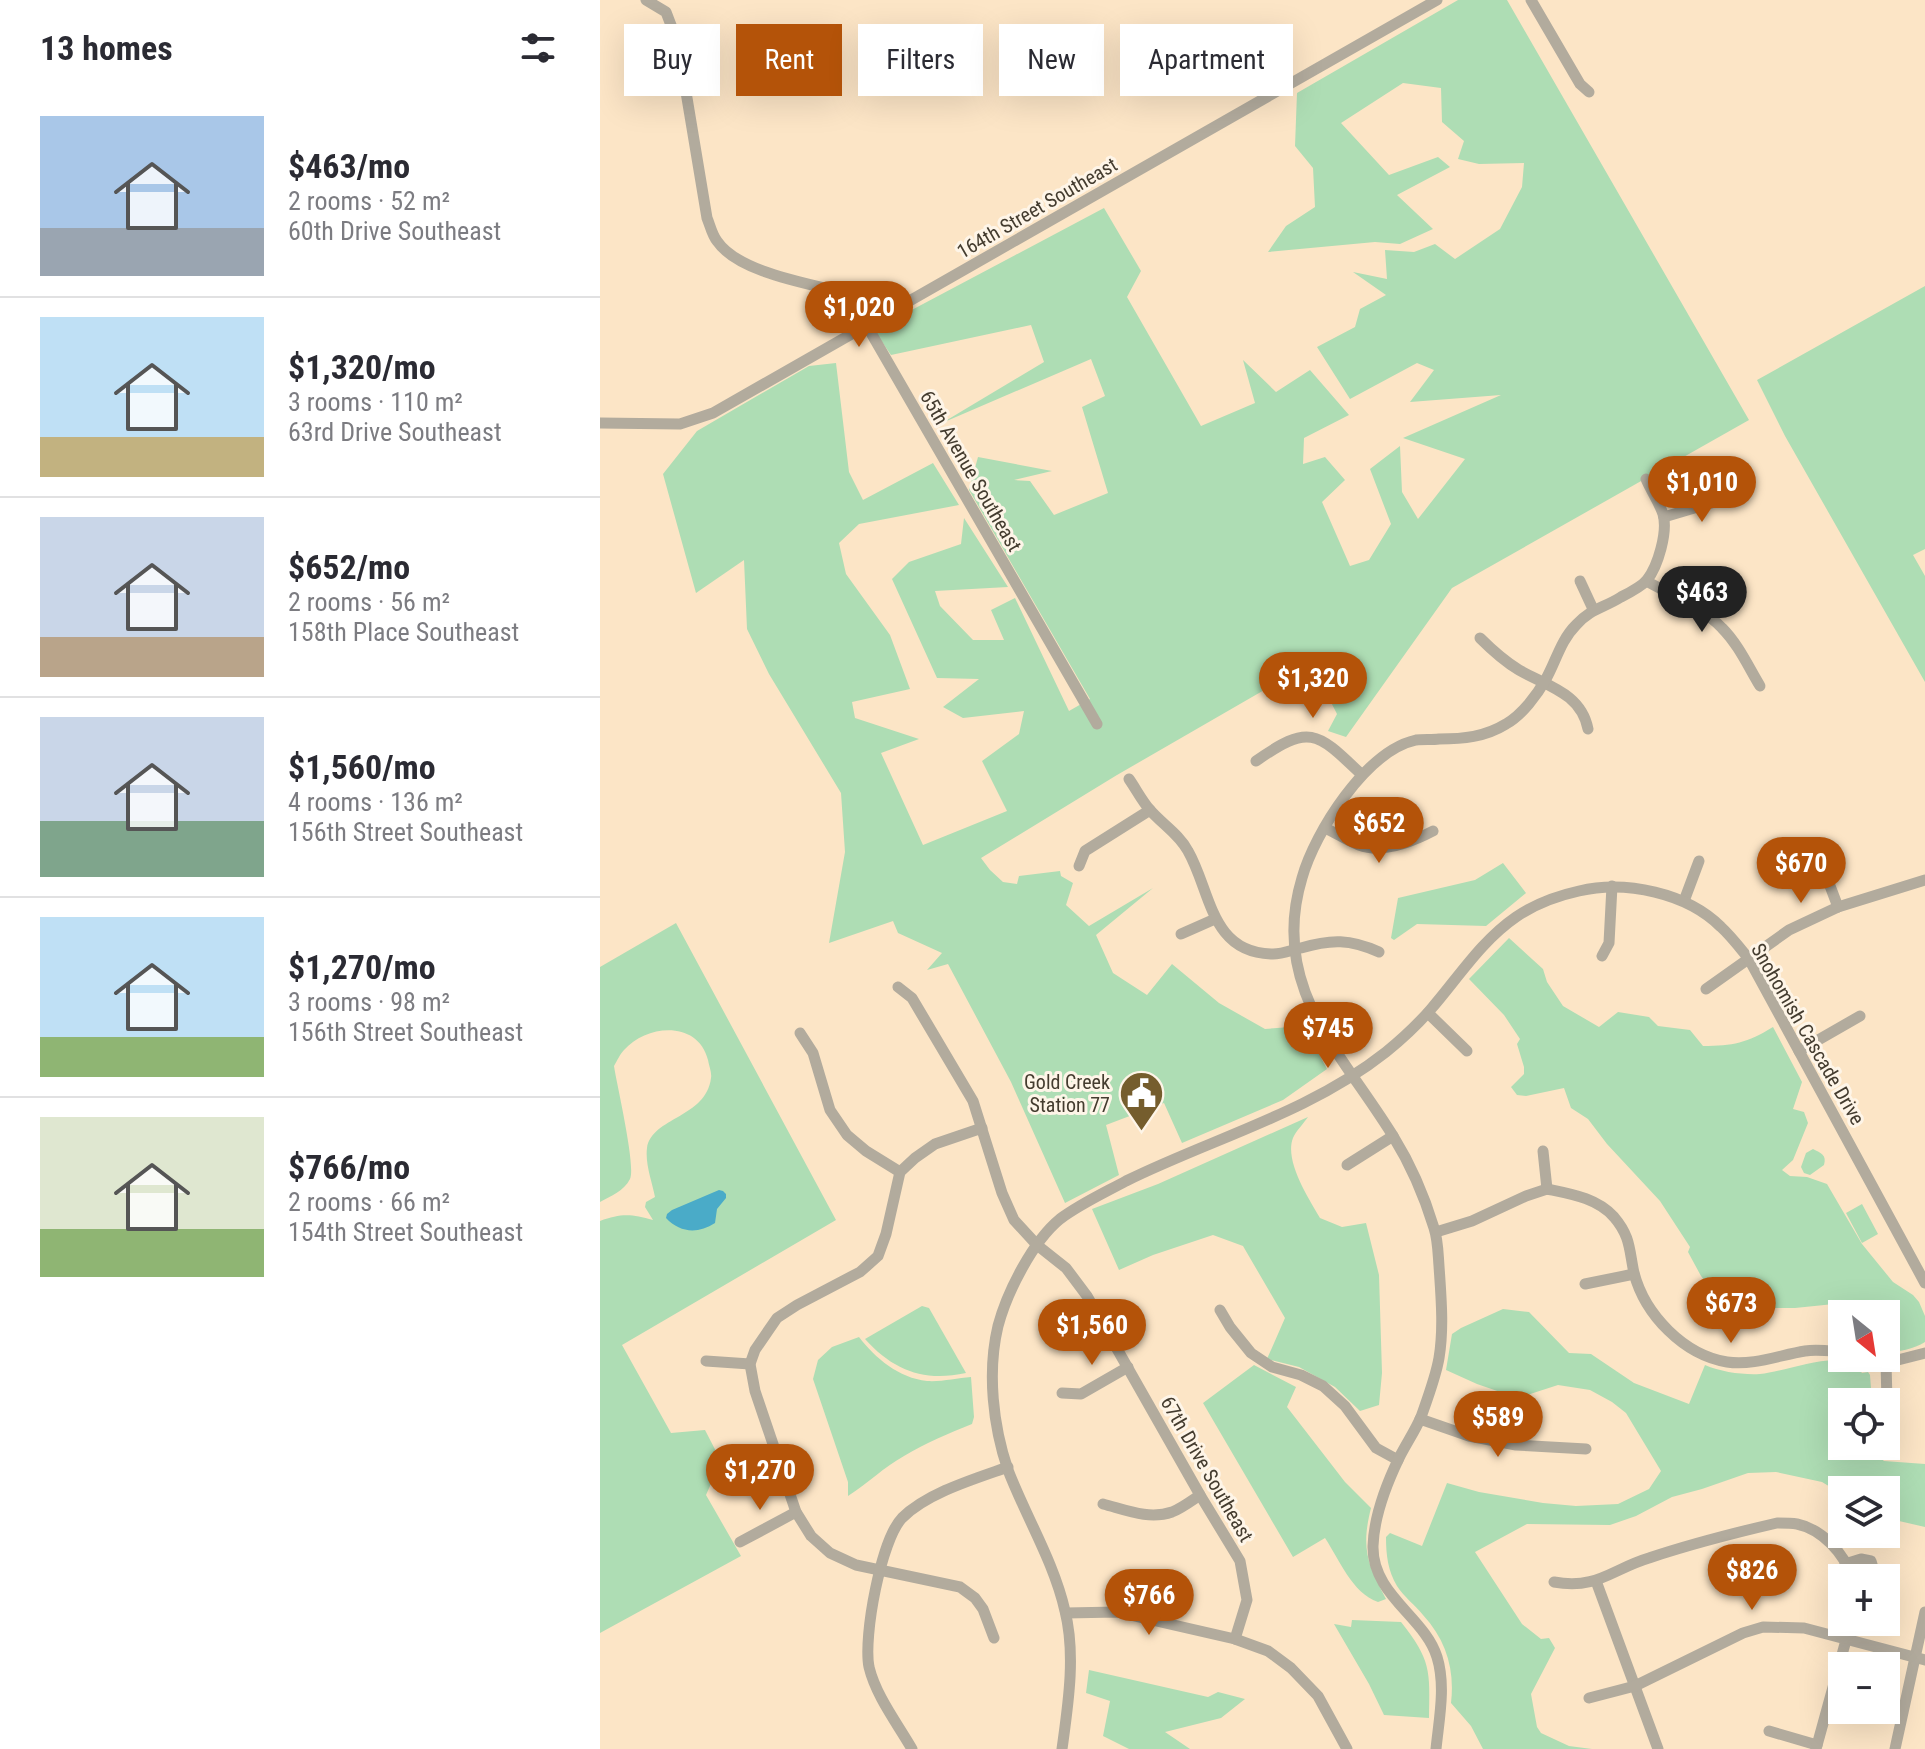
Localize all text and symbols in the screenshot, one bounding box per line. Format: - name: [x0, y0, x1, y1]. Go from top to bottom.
- chip: Buy: [624, 24, 720, 96]
- chip: Rent: [736, 24, 842, 96]
- chip: Filters: [858, 24, 983, 96]
- chip: New: [999, 24, 1104, 96]
- chip: Apartment: [1120, 24, 1293, 96]
- icon: filters: [516, 26, 560, 70]
- text: 13 homes: [40, 28, 173, 68]
- text: $463/mo: [288, 146, 410, 186]
- icon: home: [104, 148, 200, 244]
- street label: 164th Street Southeast: [953, 152, 1121, 264]
- text: 2 rooms · 52 m²: [288, 186, 450, 216]
- text: 60th Drive Southeast: [288, 216, 501, 246]
- pin: $1,020: [794, 281, 924, 349]
- text: $1,020: [823, 292, 895, 322]
- text: $1,320/mo: [288, 347, 436, 387]
- icon: home: [104, 349, 200, 445]
- street label: 65th Avenue Southeast: [915, 386, 1027, 556]
- text: 3 rooms · 110 m²: [288, 387, 463, 417]
- text: 63rd Drive Southeast: [288, 417, 502, 447]
- pin: $1,010: [1637, 456, 1767, 524]
- text: $1,010: [1666, 467, 1738, 497]
- text: $652/mo: [288, 547, 410, 587]
- icon: home: [104, 549, 200, 645]
- pin: $463: [1655, 566, 1749, 634]
- text: $463: [1676, 577, 1728, 607]
- text: 2 rooms · 56 m²: [288, 587, 450, 617]
- text: 158th Place Southeast: [288, 617, 519, 647]
- pin: $1,320: [1248, 652, 1378, 720]
- text: $1,320: [1277, 663, 1349, 693]
- text: $1,560/mo: [288, 747, 436, 787]
- icon: home: [104, 749, 200, 845]
- text: 4 rooms · 136 m²: [288, 787, 463, 817]
- pin: $652: [1332, 797, 1426, 865]
- text: $652: [1353, 808, 1405, 838]
- text: 156th Street Southeast: [288, 817, 523, 847]
- pin: $670: [1754, 837, 1848, 905]
- text: $670: [1775, 848, 1827, 878]
- street label: Snohomish Cascade Drive: [1746, 939, 1870, 1129]
- text: $1,270/mo: [288, 947, 436, 987]
- icon: home: [104, 949, 200, 1045]
- text: 3 rooms · 98 m²: [288, 987, 450, 1017]
- pin: $745: [1281, 1002, 1375, 1070]
- text: $745: [1302, 1013, 1354, 1043]
- text: 156th Street Southeast: [288, 1017, 523, 1047]
- public building icon: Gold Creek Station 77: [1117, 1069, 1165, 1132]
- place label: Gold Creek Station 77: [1024, 1070, 1110, 1117]
- text: $766/mo: [288, 1147, 410, 1187]
- icon: home: [104, 1149, 200, 1245]
- text: 2 rooms · 66 m²: [288, 1187, 450, 1217]
- text: 154th Street Southeast: [288, 1217, 523, 1247]
- pin: $673: [1684, 1277, 1778, 1345]
- text: $673: [1705, 1288, 1757, 1318]
- pin: $1,560: [1027, 1299, 1157, 1367]
- north arrow: [1828, 1300, 1900, 1372]
- map controls: [1828, 1300, 1900, 1724]
- text: $1,560: [1056, 1310, 1128, 1340]
- button: locate: [1828, 1388, 1900, 1460]
- pin: $589: [1451, 1391, 1545, 1459]
- street label: 67th Drive Southeast: [1156, 1392, 1258, 1546]
- text: $589: [1472, 1402, 1524, 1432]
- pin: $1,270: [695, 1444, 825, 1512]
- text: $1,270: [724, 1455, 796, 1485]
- button: layers: [1828, 1476, 1900, 1548]
- pin: $826: [1705, 1544, 1799, 1612]
- text: $826: [1726, 1555, 1778, 1585]
- button: +: [1828, 1564, 1900, 1636]
- pin: $766: [1102, 1569, 1196, 1637]
- text: $766: [1123, 1580, 1175, 1610]
- button: −: [1828, 1652, 1900, 1724]

